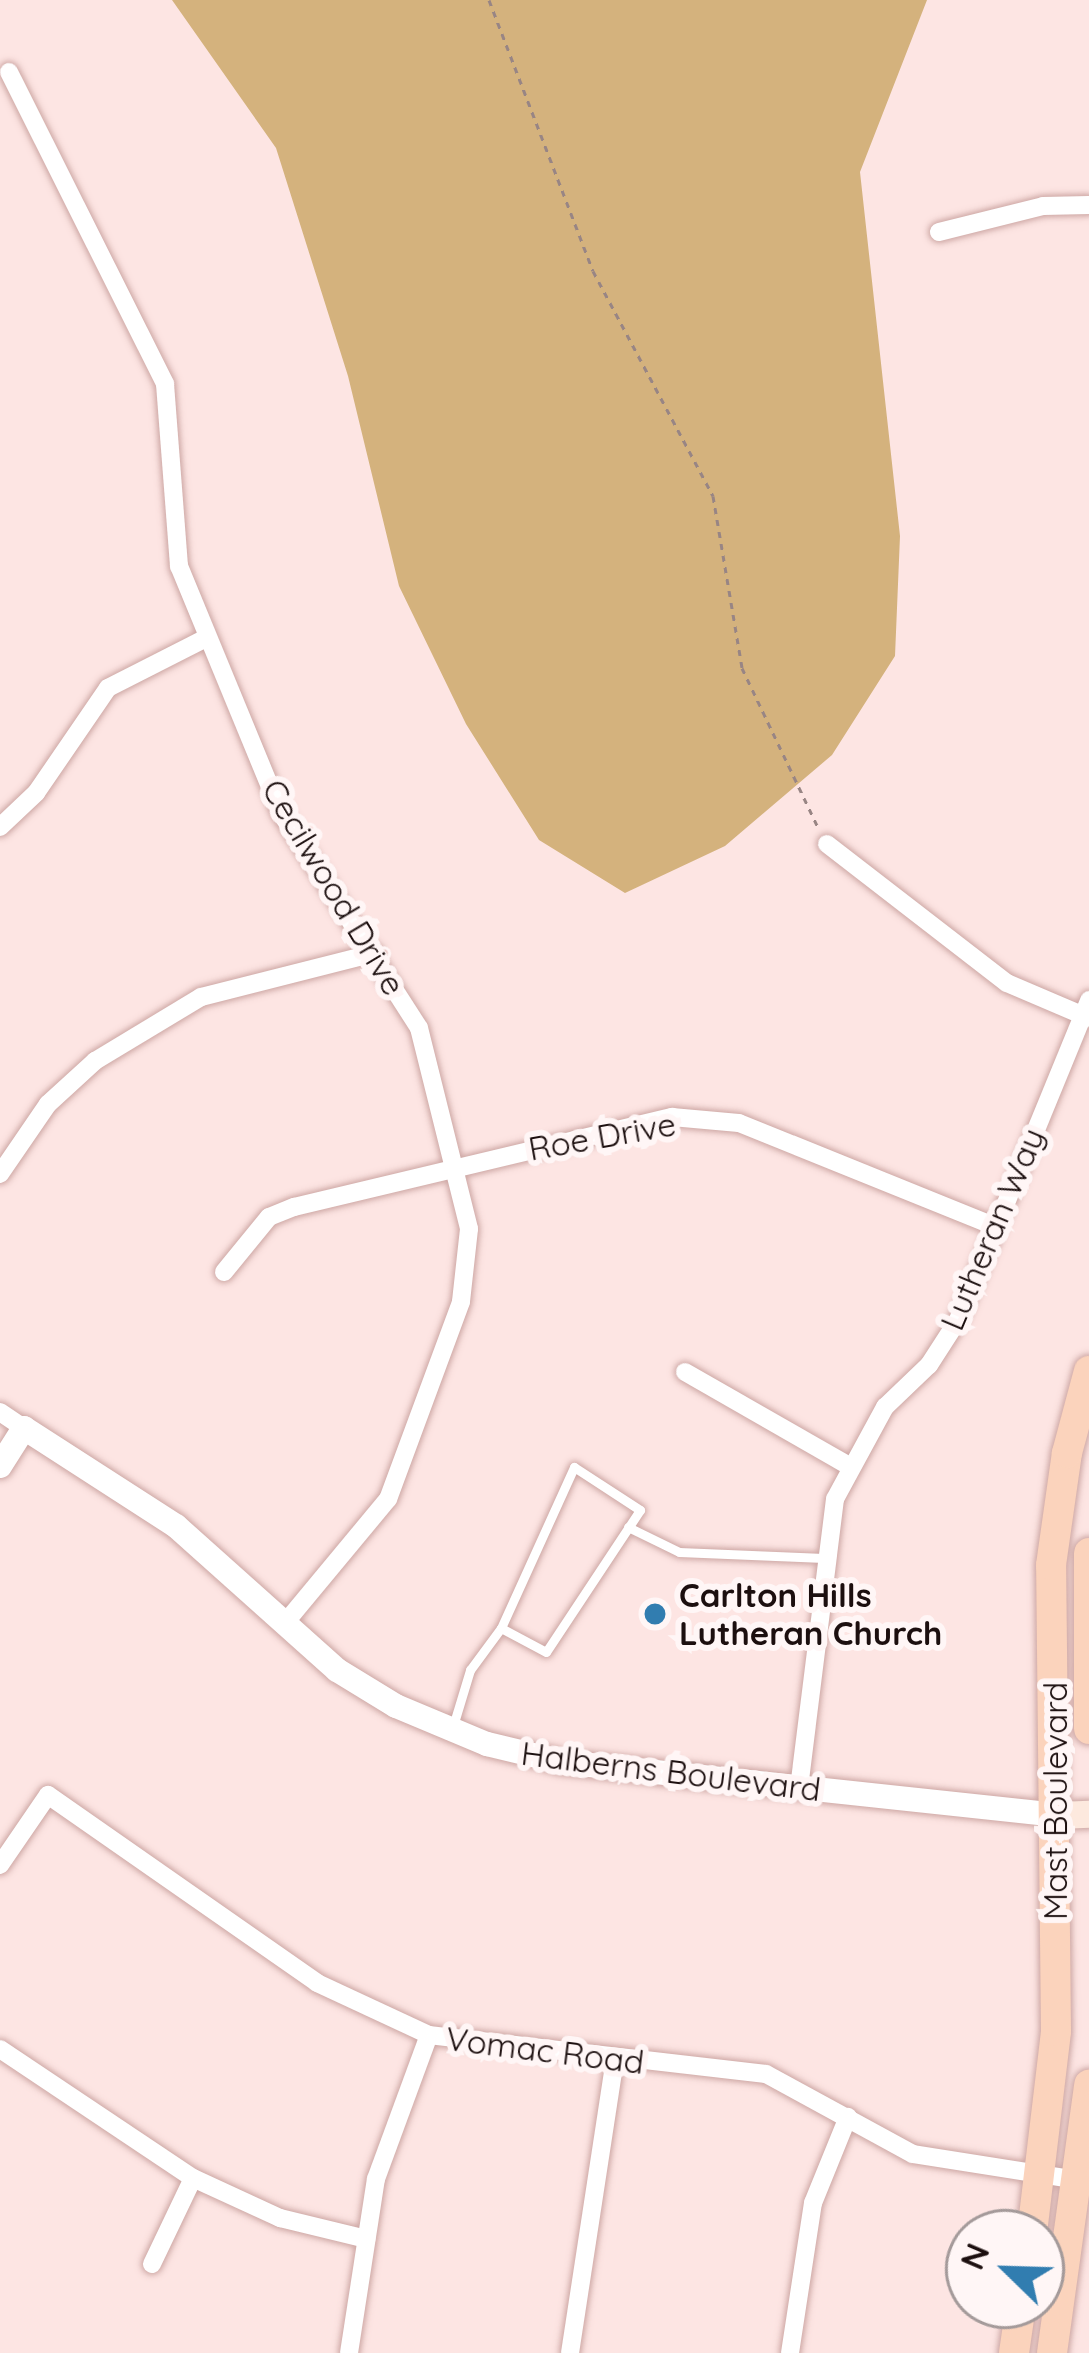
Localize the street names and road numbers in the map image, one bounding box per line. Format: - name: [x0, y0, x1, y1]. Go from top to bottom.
- street label: Cecilwood Drive: [254, 772, 414, 1002]
- street label: Roe Drive: [525, 1104, 679, 1168]
- street label: Lutheran Way: [932, 1122, 1052, 1336]
- street label: Mast Boulevard: [1035, 1682, 1075, 1920]
- street label: Halberns Boulevard: [519, 1733, 823, 1809]
- street label: Vomac Road: [444, 2018, 646, 2082]

